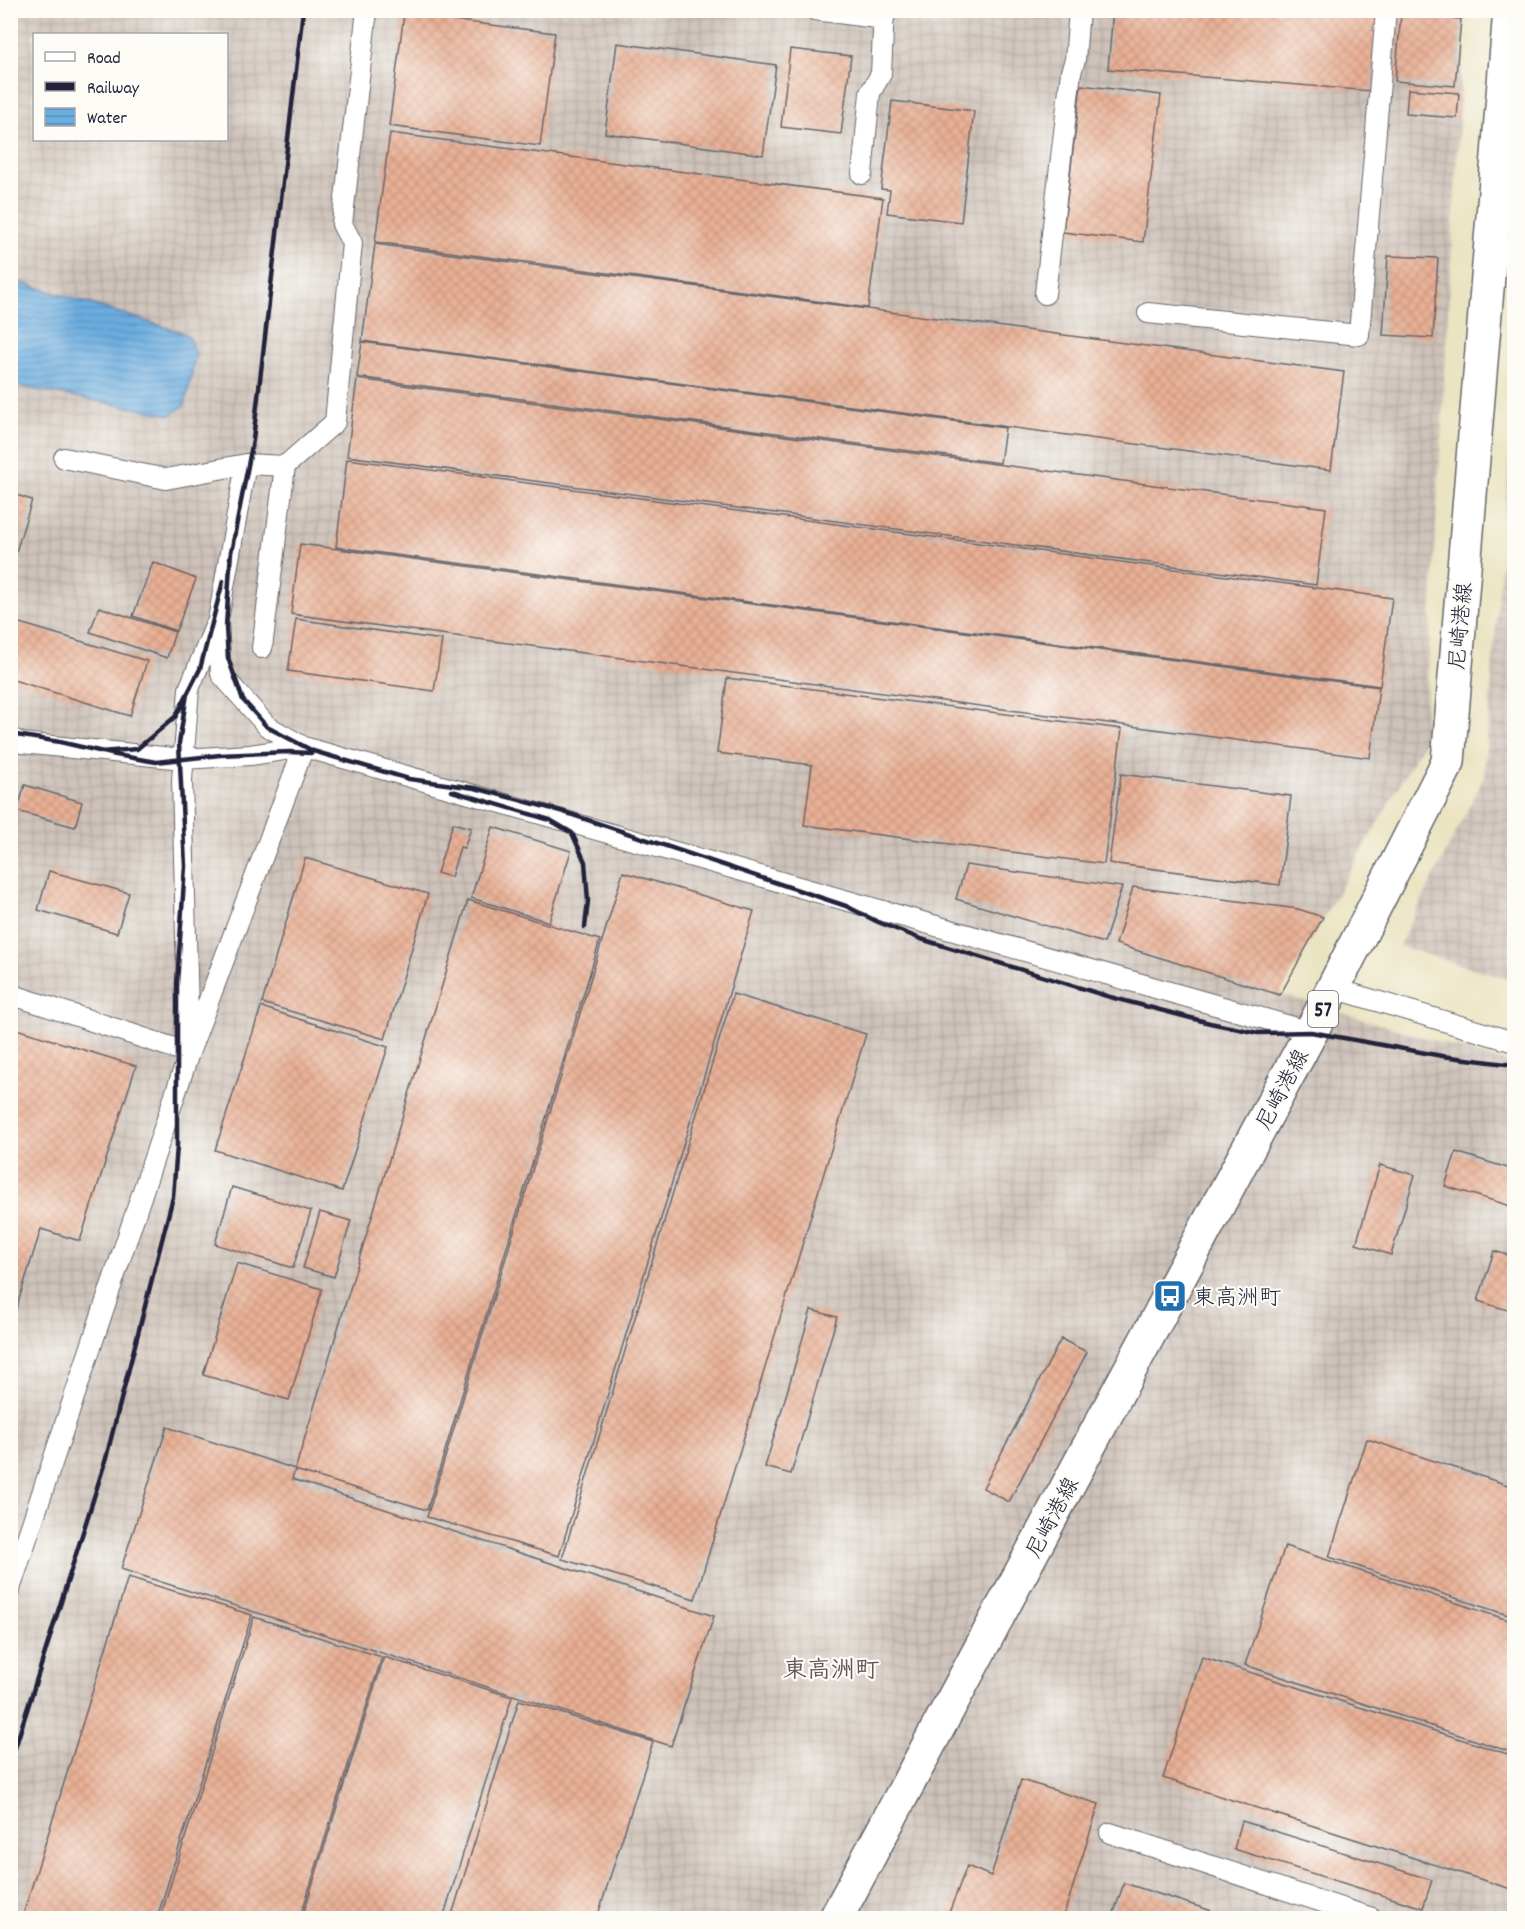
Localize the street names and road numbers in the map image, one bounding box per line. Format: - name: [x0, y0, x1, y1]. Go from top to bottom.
- street label: 尼崎港線: [1443, 581, 1482, 671]
- road number: 57: [1308, 991, 1338, 1027]
- street label: 尼崎港線: [1250, 1045, 1318, 1137]
- street label: 尼崎港線: [1020, 1473, 1088, 1565]

